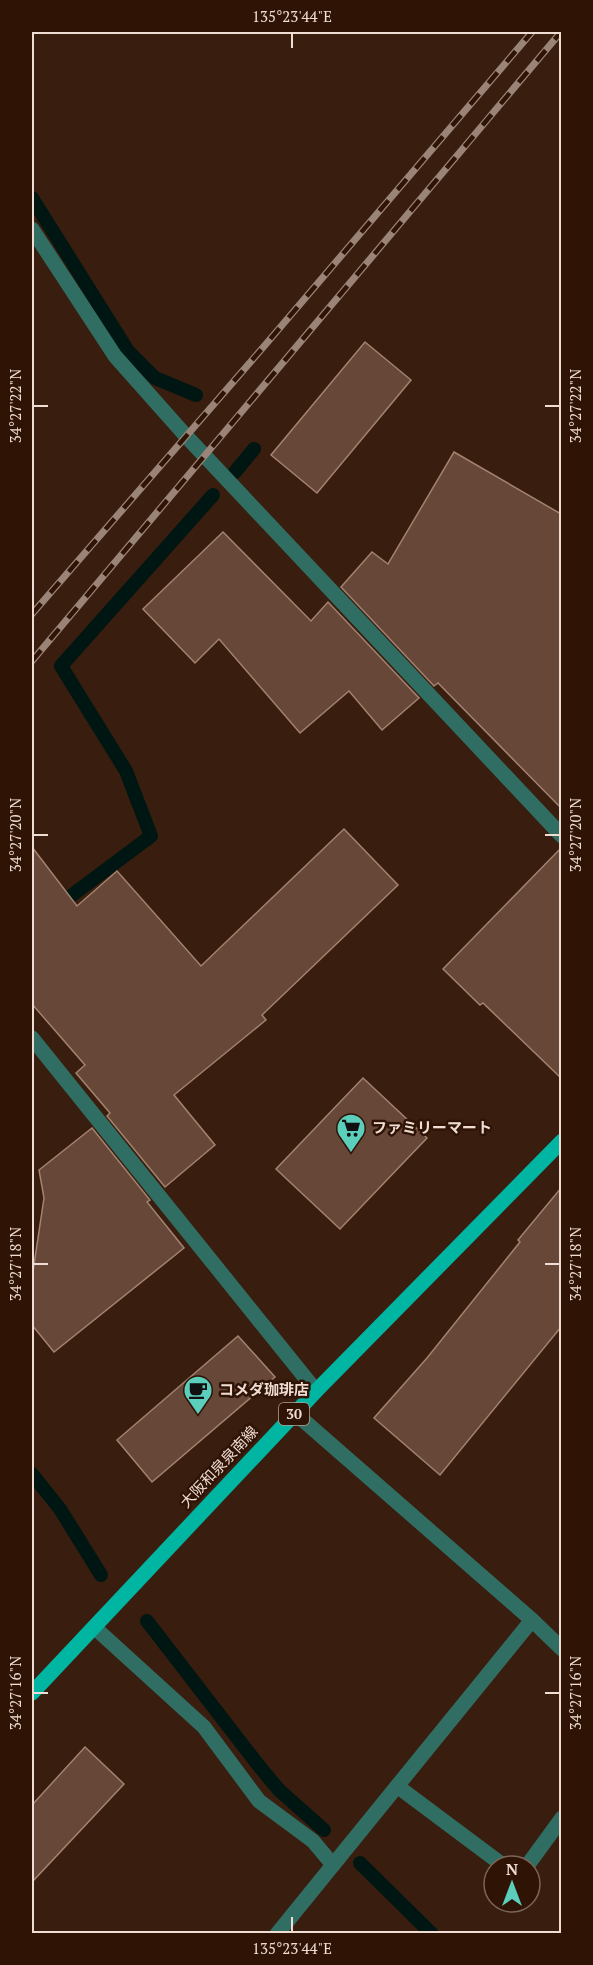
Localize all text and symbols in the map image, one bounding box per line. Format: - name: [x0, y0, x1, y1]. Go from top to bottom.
- text: 135°23'44"E: [252, 6, 332, 26]
- text: 34°27'22"N: [5, 369, 25, 443]
- text: 34°27'22"N: [565, 369, 585, 443]
- text: 34°27'20"N: [5, 798, 25, 872]
- text: 34°27'20"N: [565, 798, 585, 872]
- supermarket icon: ファミリーマート: [335, 1112, 367, 1154]
- place label: ファミリーマート: [372, 1117, 492, 1137]
- text: 34°27'18"N: [5, 1227, 25, 1301]
- text: 34°27'18"N: [565, 1227, 585, 1301]
- cafe icon: コメダ珈琲店: [182, 1374, 214, 1416]
- place label: コメダ珈琲店: [219, 1379, 309, 1399]
- road number: 30: [279, 1403, 309, 1425]
- street label: 大阪和泉泉南線: [175, 1421, 261, 1512]
- text: 34°27'16"N: [5, 1656, 25, 1730]
- text: 34°27'16"N: [565, 1656, 585, 1730]
- north arrow: [482, 1854, 542, 1914]
- text: N: [506, 1858, 518, 1880]
- text: 135°23'44"E: [252, 1938, 332, 1958]

